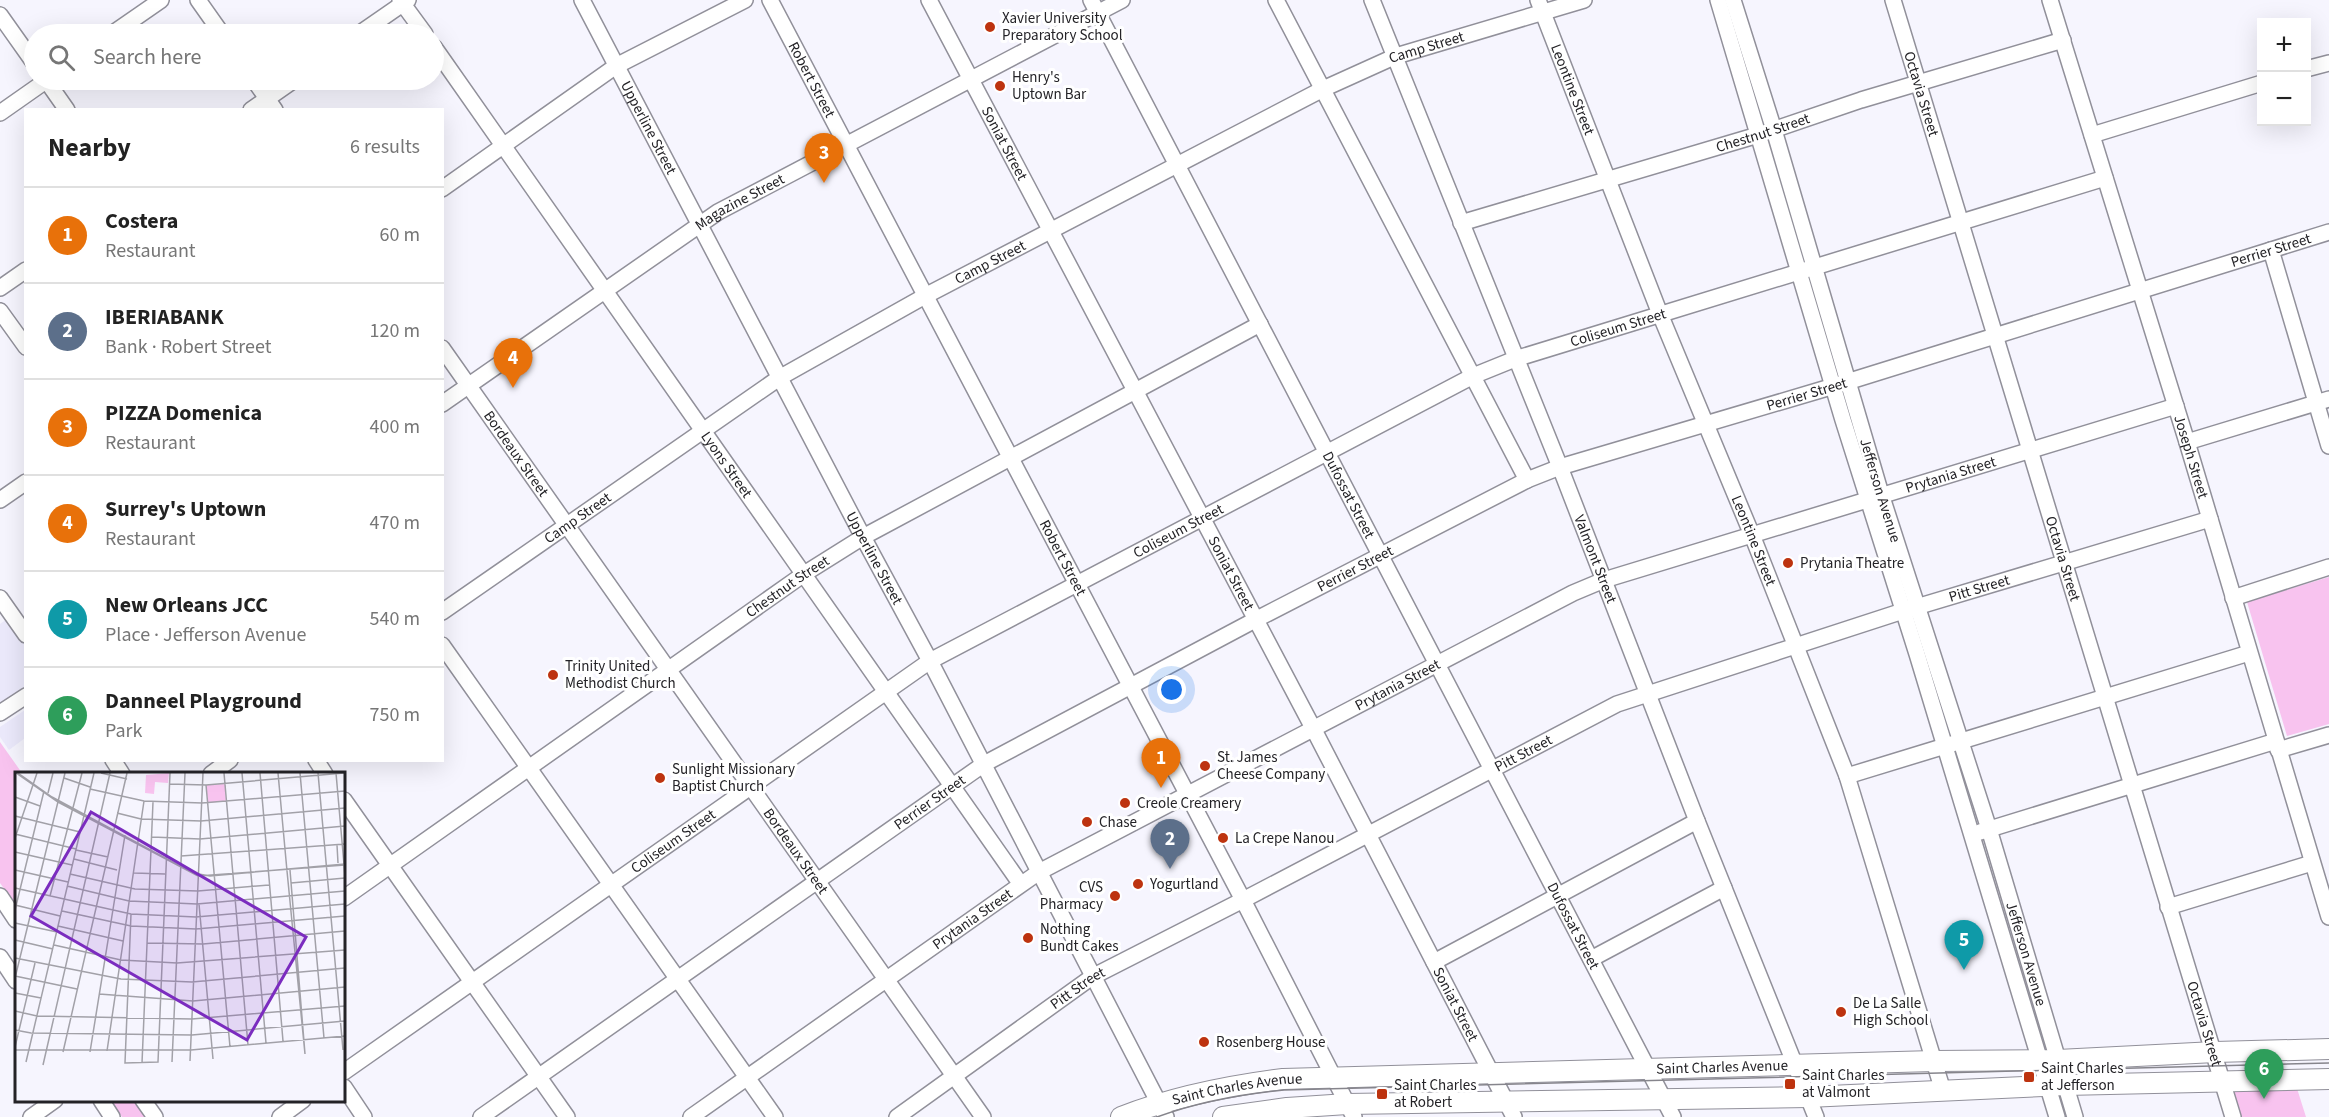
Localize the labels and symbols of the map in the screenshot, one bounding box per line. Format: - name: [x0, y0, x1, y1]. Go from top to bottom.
- place label: Xavier University Preparatory School: [1002, 8, 1123, 46]
- marker: Xavier University Preparatory School: [983, 20, 997, 34]
- street label: Camp Street: [1385, 26, 1467, 69]
- street label: Robert Street: [783, 38, 840, 122]
- street label: Leontine Street: [1545, 41, 1599, 138]
- street label: Octavia Street: [1898, 49, 1944, 139]
- place label: Henry's Uptown Bar: [1012, 67, 1087, 105]
- street label: Upperline Street: [615, 77, 681, 178]
- marker: Henry's Uptown Bar: [993, 79, 1007, 93]
- street label: Soniat Street: [976, 103, 1032, 184]
- street label: Chestnut Street: [1713, 108, 1813, 158]
- pin: 3: [804, 134, 844, 183]
- street label: Magazine Street: [691, 169, 788, 236]
- street label: Perrier Street: [2228, 228, 2314, 273]
- street label: Camp Street: [951, 235, 1029, 290]
- street label: Coliseum Street: [1568, 303, 1669, 352]
- pin: 4: [494, 338, 532, 388]
- street label: Perrier Street: [1764, 373, 1850, 416]
- street label: Bordeaux Street: [478, 407, 553, 501]
- street label: Joseph Street: [2168, 412, 2213, 501]
- street label: Lyons Street: [696, 427, 757, 502]
- street label: Jefferson Avenue: [1854, 436, 1906, 545]
- street label: Dufossat Street: [1317, 448, 1380, 542]
- street label: Prytania Street: [1903, 451, 1999, 499]
- street label: Camp Street: [540, 488, 616, 549]
- street label: Leontine Street: [1726, 492, 1781, 589]
- street label: Coliseum Street: [1130, 499, 1227, 564]
- street label: Upperline Street: [841, 508, 908, 609]
- street label: Valmont Street: [1568, 512, 1622, 606]
- street label: Octavia Street: [2040, 514, 2085, 604]
- street label: Robert Street: [1034, 516, 1091, 600]
- street label: Soniat Street: [1203, 533, 1259, 614]
- street label: Perrier Street: [1314, 541, 1397, 597]
- street label: Chestnut Street: [742, 551, 834, 623]
- place label: Prytania Theatre: [1800, 553, 1904, 574]
- marker: Prytania Theatre: [1781, 556, 1795, 570]
- street label: Pitt Street: [1946, 570, 2012, 608]
- street label: Prytania Street: [1351, 654, 1444, 716]
- place label: Trinity United Methodist Church: [565, 656, 676, 694]
- marker: Trinity United Methodist Church: [546, 668, 560, 682]
- your location: [1157, 675, 1186, 704]
- street label: Pitt Street: [1491, 730, 1556, 777]
- pin: 1: [1142, 738, 1180, 788]
- place label: St. James Cheese Company: [1217, 747, 1325, 785]
- place label: Sunlight Missionary Baptist Church: [672, 759, 795, 797]
- marker: St. James Cheese Company: [1198, 759, 1212, 773]
- street label: Perrier Street: [890, 770, 970, 835]
- marker: Sunlight Missionary Baptist Church: [653, 771, 667, 785]
- inset map: [15, 772, 345, 1102]
- place label: Creole Creamery: [1137, 793, 1241, 814]
- marker: Creole Creamery: [1118, 796, 1132, 810]
- street label: Coliseum Street: [627, 804, 720, 879]
- street label: Bordeaux Street: [758, 804, 833, 898]
- place label: Chase: [1099, 812, 1137, 833]
- marker: Chase: [1080, 815, 1094, 829]
- pin: 2: [1150, 820, 1190, 869]
- place label: La Crepe Nanou: [1235, 828, 1334, 849]
- marker: La Crepe Nanou: [1216, 831, 1230, 845]
- place label: Yogurtland: [1149, 874, 1219, 895]
- place label: CVS Pharmacy: [1040, 877, 1103, 915]
- marker: Yogurtland: [1131, 877, 1145, 891]
- street label: Dufossat Street: [1542, 879, 1604, 973]
- street label: Prytania Street: [928, 884, 1017, 955]
- marker: CVS Pharmacy: [1108, 889, 1122, 903]
- street label: Jefferson Avenue: [2000, 899, 2051, 1009]
- place label: Nothing Bundt Cakes: [1040, 919, 1119, 957]
- pin: 5: [1944, 920, 1984, 970]
- marker: Nothing Bundt Cakes: [1021, 931, 1035, 945]
- street label: Pitt Street: [1046, 962, 1109, 1015]
- street label: Soniat Street: [1427, 964, 1483, 1045]
- street label: Octavia Street: [2181, 979, 2227, 1069]
- place label: De La Salle High School: [1853, 993, 1928, 1031]
- marker: De La Salle High School: [1834, 1005, 1848, 1019]
- place label: Rosenberg House: [1216, 1032, 1326, 1053]
- marker: Rosenberg House: [1197, 1035, 1211, 1049]
- pin: 6: [2244, 1050, 2284, 1099]
- street label: Saint Charles Avenue: [1656, 1055, 1788, 1080]
- place label: Saint Charles at Jefferson: [2041, 1058, 2124, 1096]
- place label: Saint Charles at Valmont: [1802, 1065, 1885, 1103]
- street label: Saint Charles Avenue: [1170, 1068, 1303, 1111]
- marker: Saint Charles at Jefferson: [2022, 1070, 2036, 1084]
- place label: Saint Charles at Robert: [1394, 1075, 1477, 1113]
- marker: Saint Charles at Valmont: [1783, 1077, 1797, 1091]
- marker: Saint Charles at Robert: [1375, 1087, 1389, 1101]

